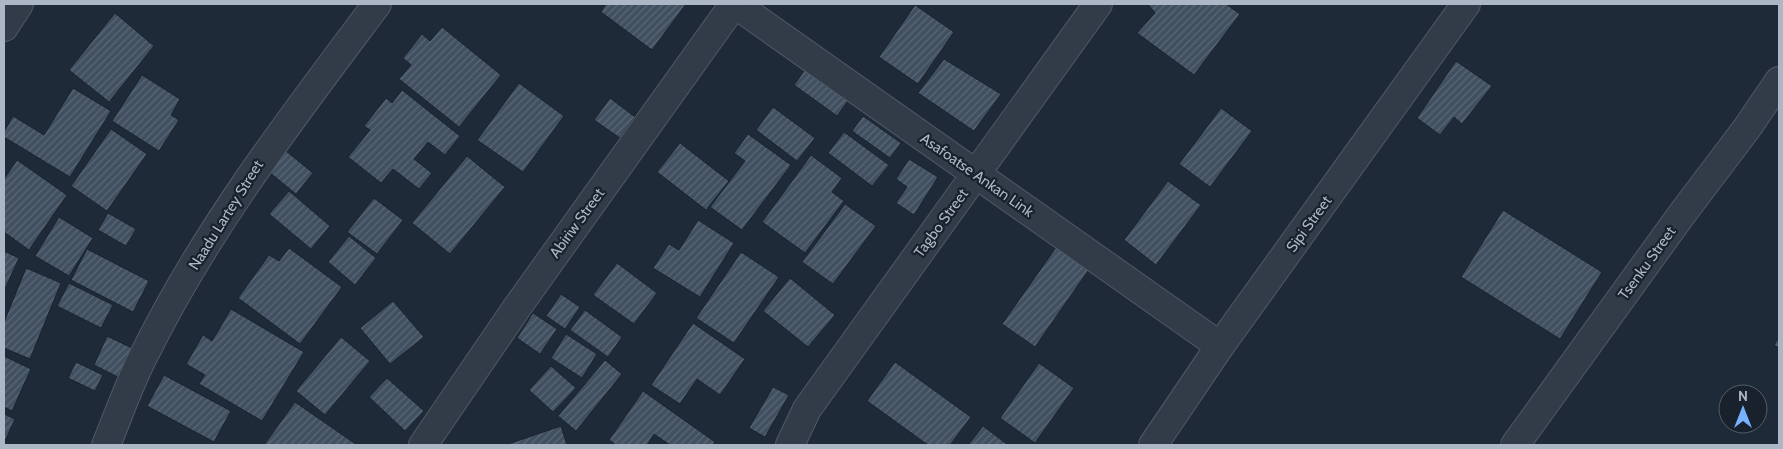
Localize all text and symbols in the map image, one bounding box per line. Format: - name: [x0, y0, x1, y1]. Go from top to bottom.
- street label: Asafoatse Ankan Link: [917, 129, 1037, 221]
- street label: Naadu Lartey Street: [185, 157, 267, 273]
- street label: Abiriw Street: [546, 185, 608, 261]
- street label: Tagbo Street: [910, 185, 972, 261]
- street label: Sipi Street: [1283, 192, 1335, 256]
- street label: Tsenku Street: [1614, 223, 1680, 303]
- north arrow: [1718, 384, 1768, 434]
- text: N: [1738, 387, 1748, 405]

